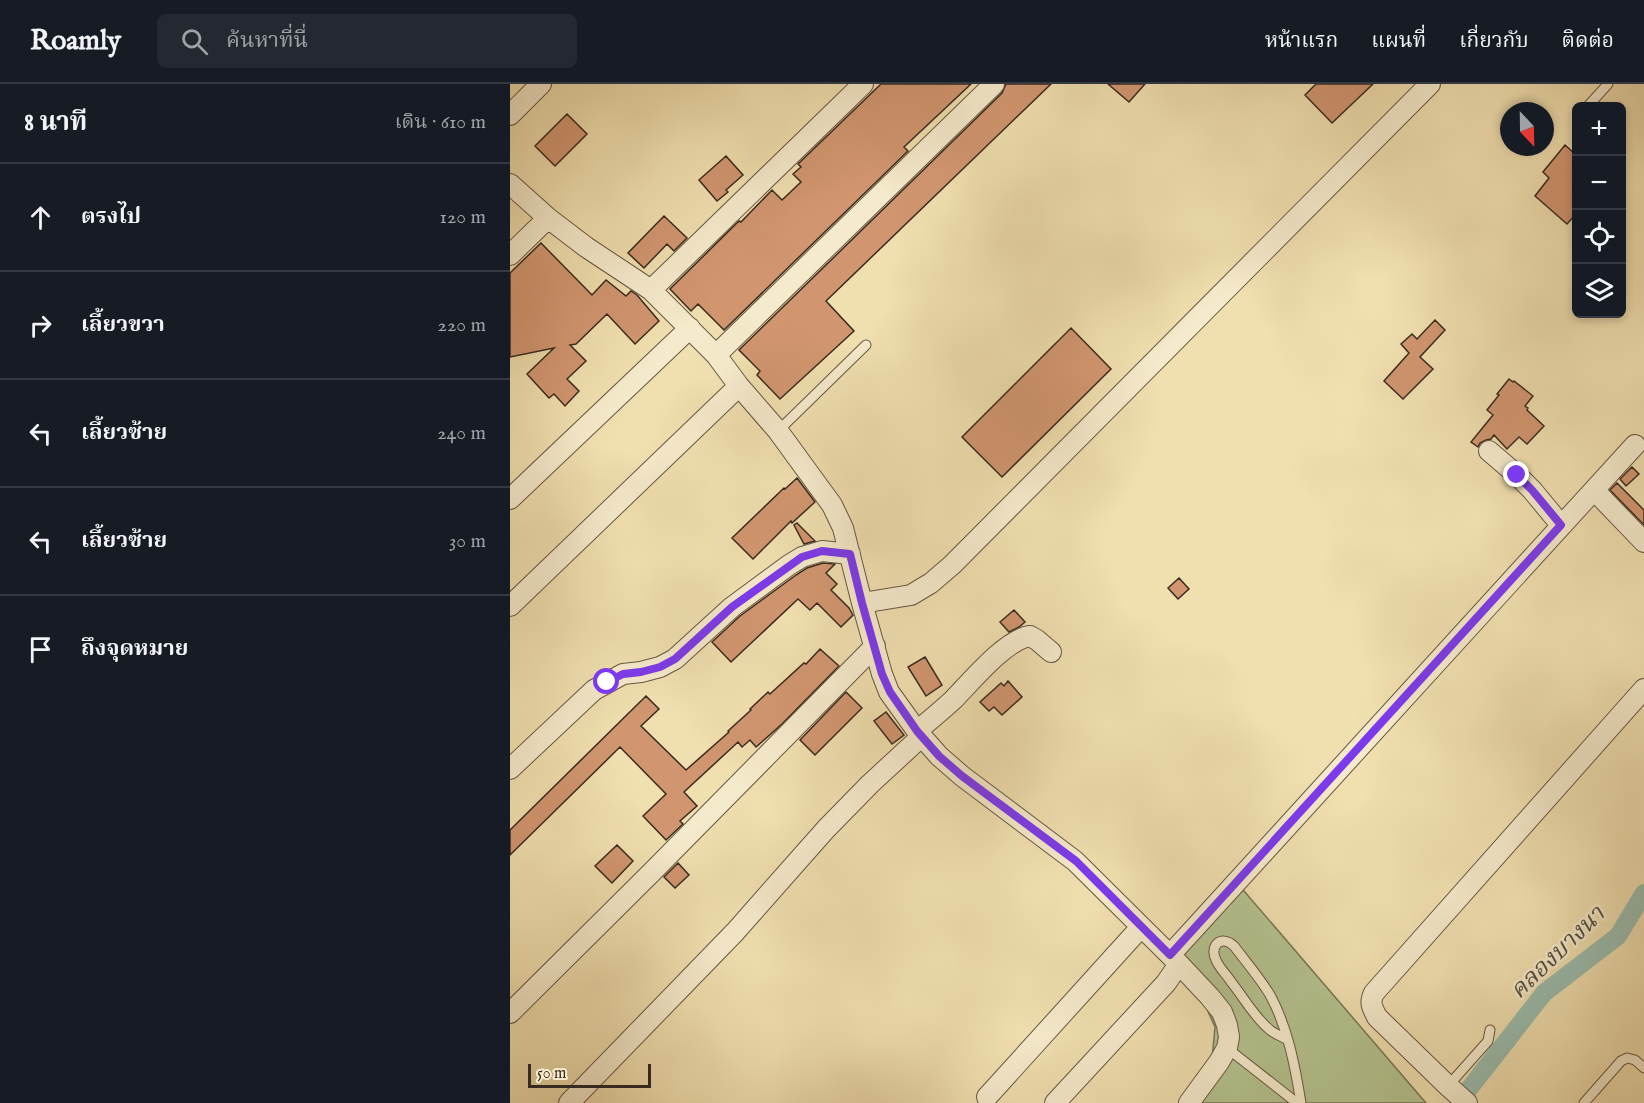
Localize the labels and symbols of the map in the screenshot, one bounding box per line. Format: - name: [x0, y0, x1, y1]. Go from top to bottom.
- north arrow: [1500, 102, 1554, 156]
- route end: [1503, 461, 1529, 487]
- route start: [593, 668, 619, 694]
- water label: คลองบางนา: [1504, 899, 1613, 1006]
- scale bar: [528, 1061, 651, 1088]

